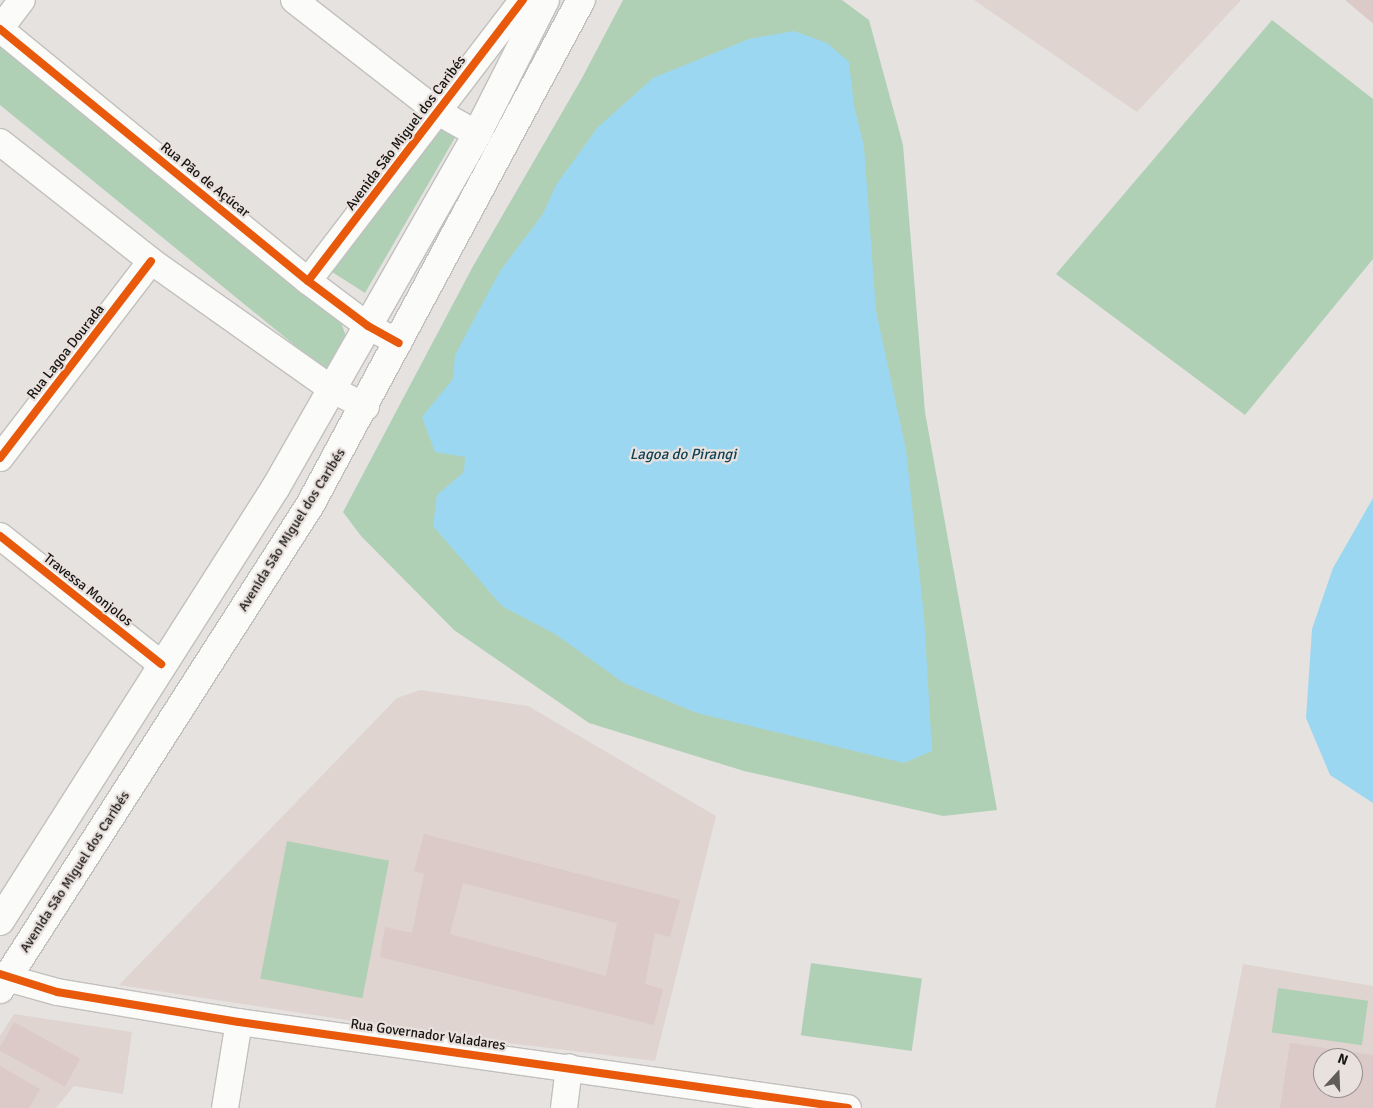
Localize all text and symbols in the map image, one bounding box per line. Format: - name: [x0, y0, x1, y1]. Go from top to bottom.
- street label: Avenida São Miguel dos Caribés: [342, 52, 470, 214]
- street label: Rua Pão de Açúcar: [157, 139, 253, 221]
- street label: Rua Lagoa Dourada: [24, 301, 108, 403]
- street label: Avenida São Miguel dos Caribés: [235, 445, 349, 615]
- water label: Lagoa do Pirangi: [630, 446, 736, 464]
- street label: Travessa Monjolos: [40, 550, 136, 630]
- street label: Avenida São Miguel dos Caribés: [16, 788, 134, 956]
- street label: Rua Governador Valadares: [349, 1016, 507, 1054]
- north arrow: [1313, 1048, 1363, 1098]
- text: N: [1335, 1050, 1350, 1069]

